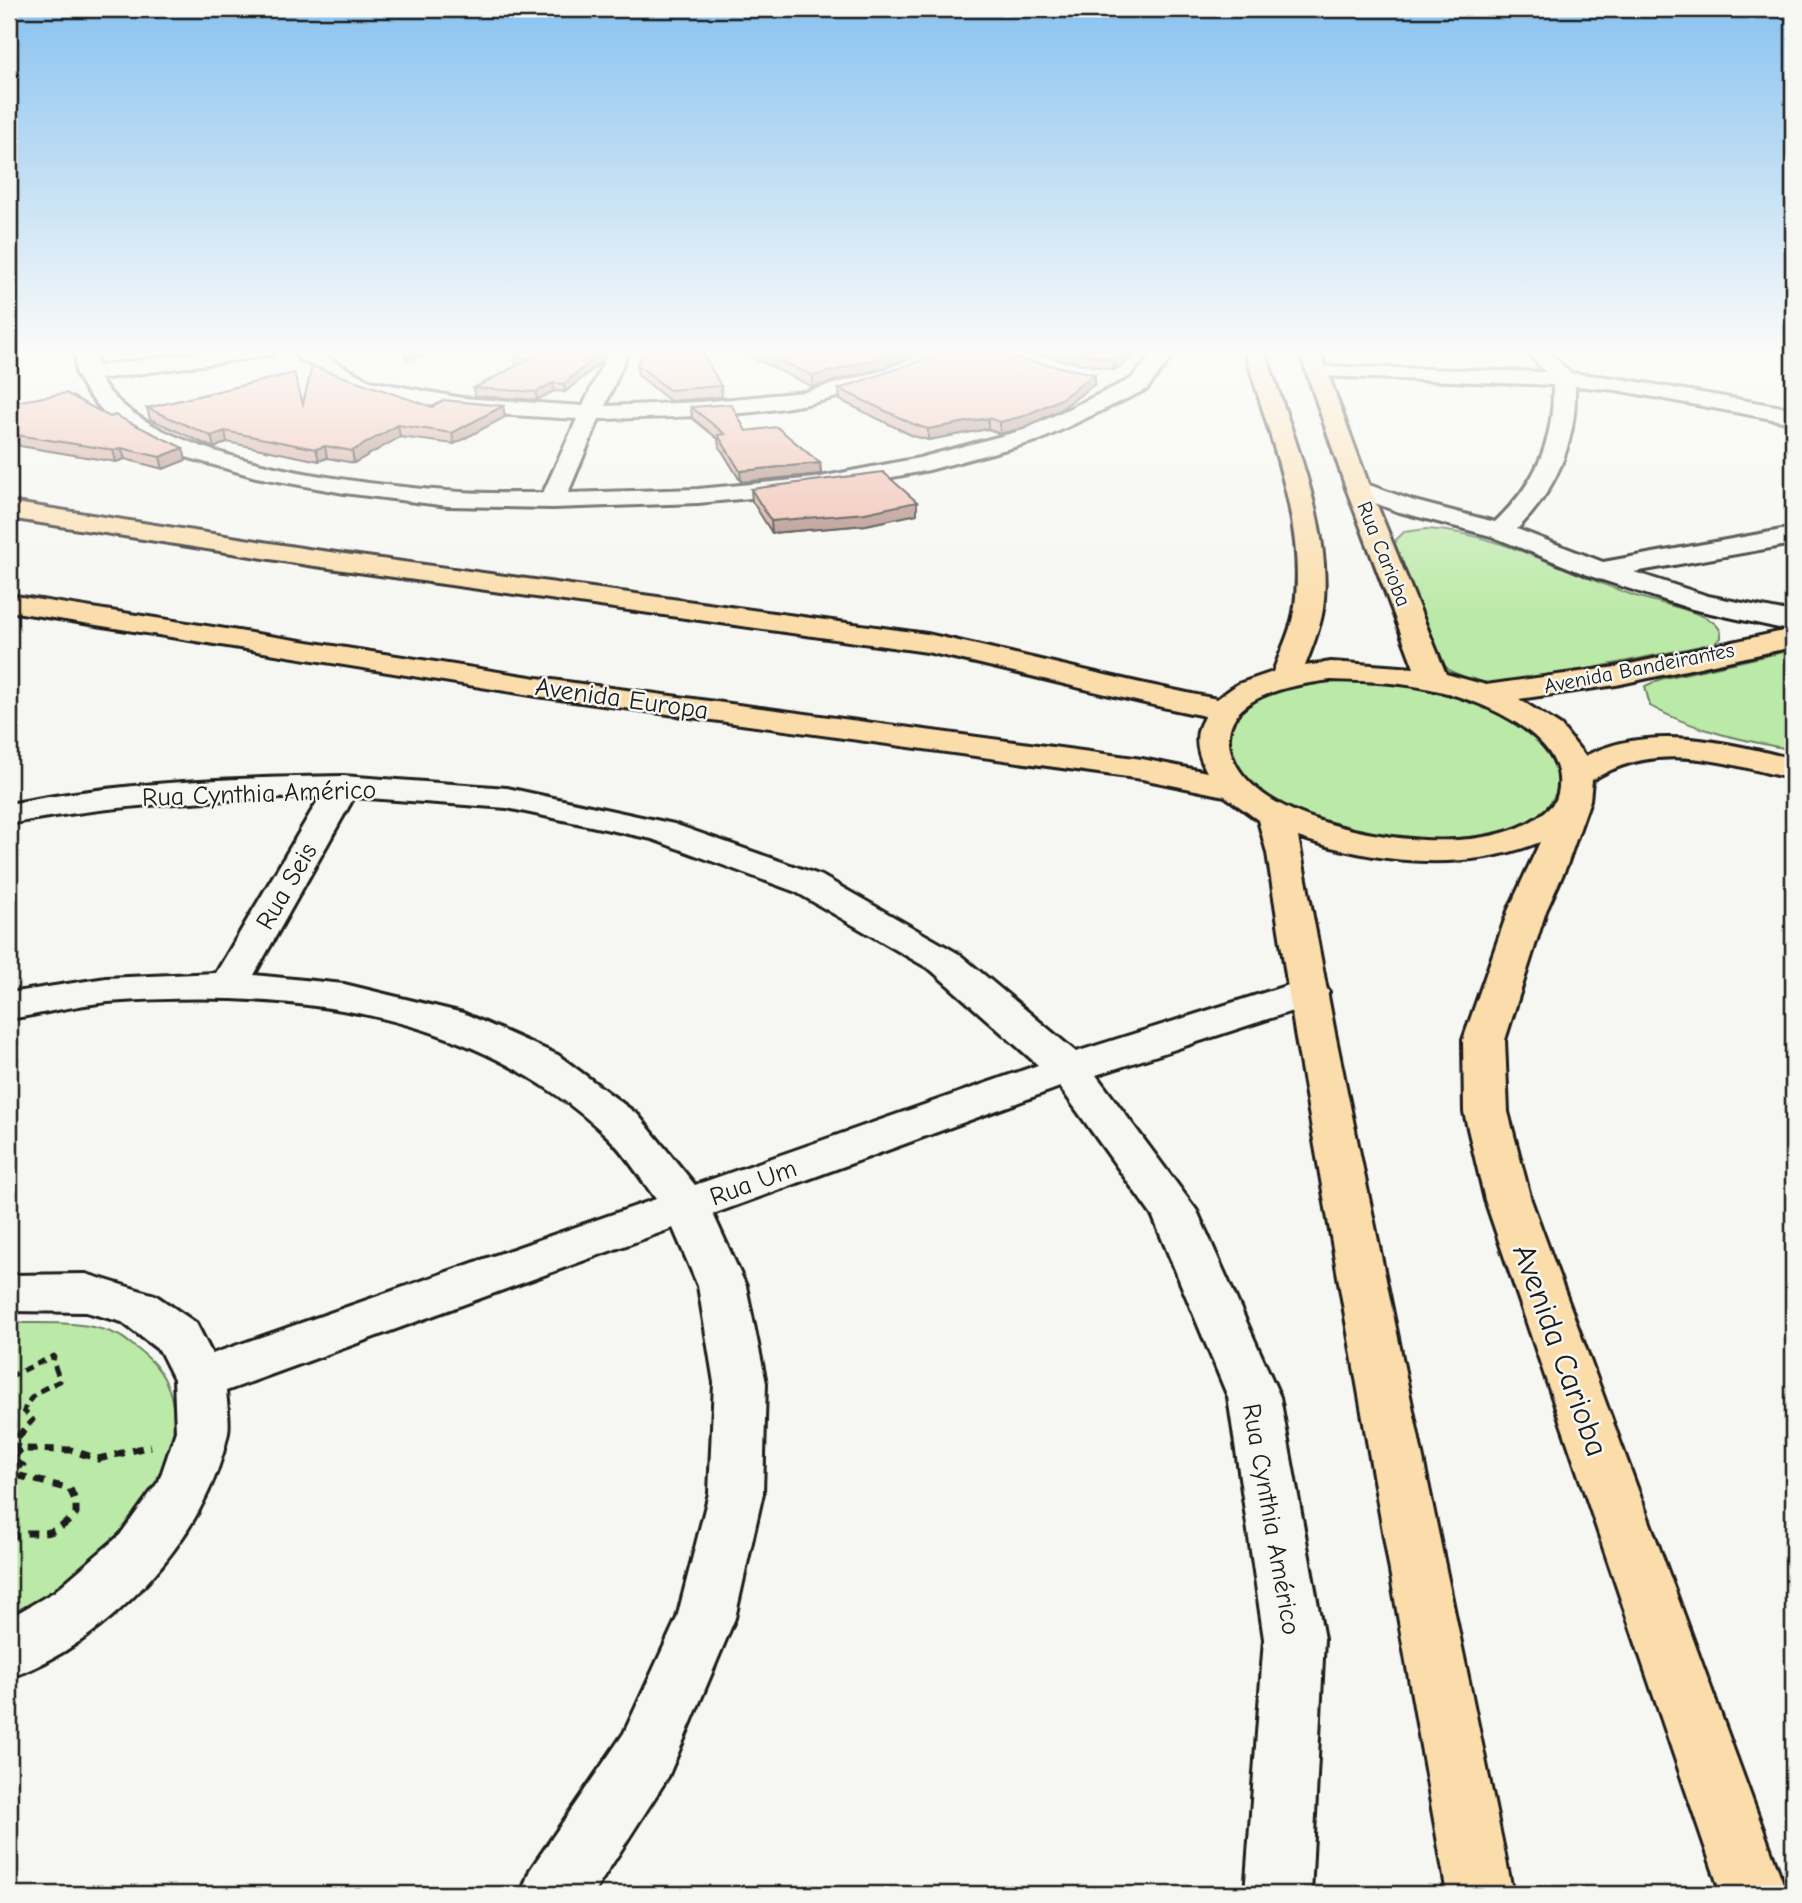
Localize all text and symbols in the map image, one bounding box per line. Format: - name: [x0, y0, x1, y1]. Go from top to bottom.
- street label: Rua Carioba: [1352, 498, 1416, 610]
- street label: Avenida Bandeirantes: [1542, 638, 1736, 698]
- street label: Avenida Europa: [533, 672, 710, 726]
- street label: Rua Cynthia Américo: [141, 775, 377, 813]
- street label: Rua Seis: [250, 838, 324, 935]
- street label: Rua Um: [706, 1153, 801, 1212]
- street label: Avenida Carioba: [1505, 1239, 1616, 1461]
- street label: Rua Cynthia Américo: [1236, 1401, 1306, 1637]

